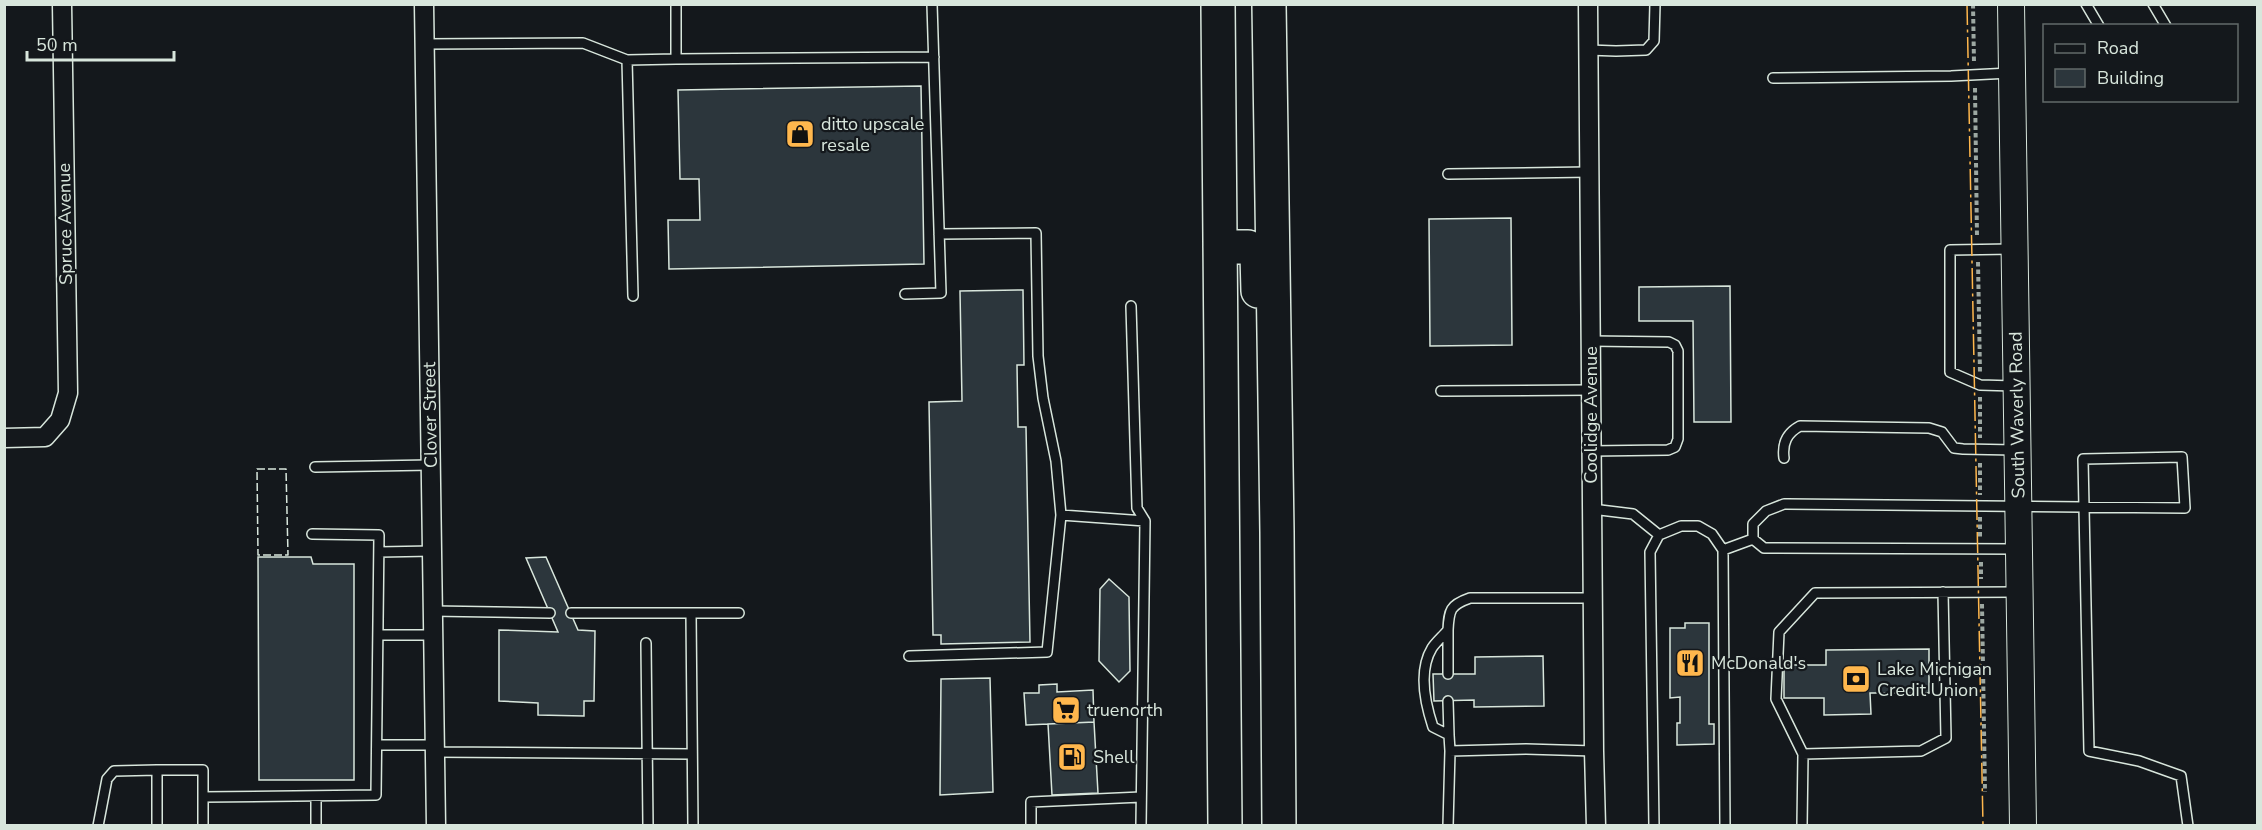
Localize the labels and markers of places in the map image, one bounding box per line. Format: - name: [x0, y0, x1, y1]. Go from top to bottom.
- place label: ditto upscale resale: [821, 112, 924, 157]
- shop icon: ditto upscale resale: [784, 118, 816, 150]
- restaurant icon: McDonald's: [1674, 647, 1706, 679]
- place label: McDonald's: [1711, 651, 1806, 675]
- place label: Lake Michigan Credit Union: [1877, 657, 1992, 702]
- bank icon: Lake Michigan Credit Union: [1840, 663, 1872, 695]
- supermarket icon: truenorth: [1050, 694, 1082, 726]
- place label: truenorth: [1087, 698, 1163, 722]
- fuel station icon: Shell: [1056, 741, 1088, 773]
- place label: Shell: [1093, 745, 1135, 769]

